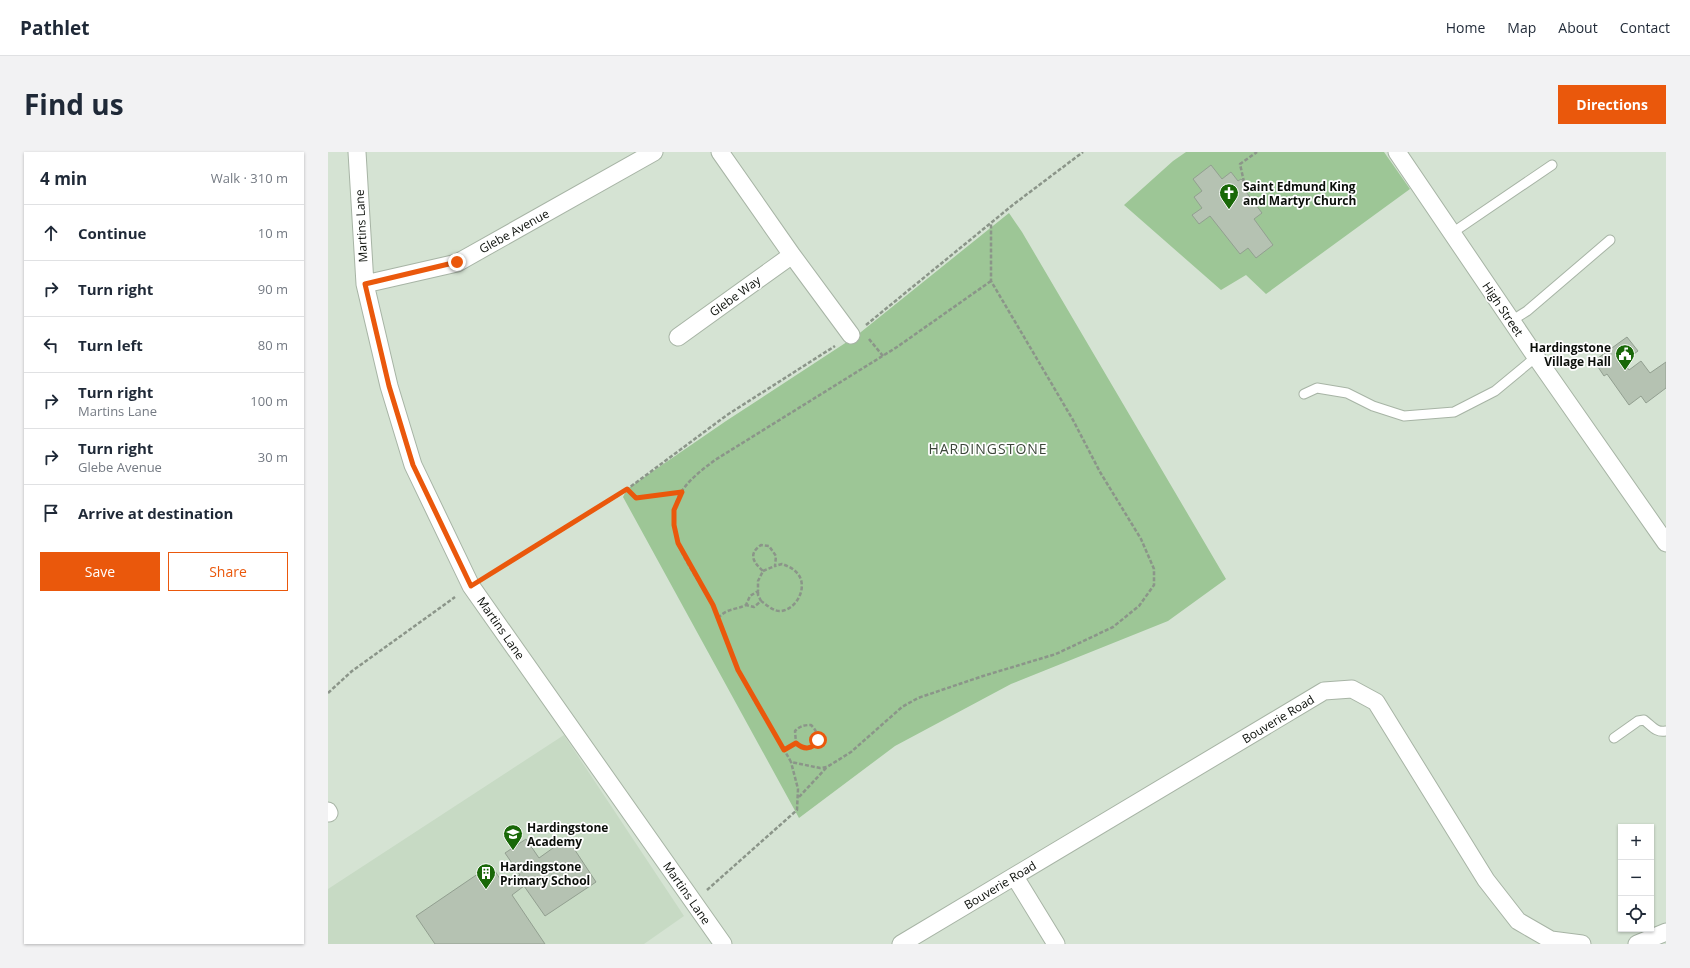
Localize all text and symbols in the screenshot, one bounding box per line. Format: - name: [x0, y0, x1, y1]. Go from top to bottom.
- text: Pathlet: [20, 15, 89, 41]
- text: Home: [1446, 18, 1485, 37]
- text: Map: [1507, 18, 1536, 37]
- text: About: [1558, 18, 1598, 37]
- text: Contact: [1620, 18, 1670, 37]
- text: Find us: [24, 85, 124, 123]
- button: Directions: [1558, 85, 1666, 124]
- text: 4 min: [40, 167, 87, 190]
- text: Walk · 310 m: [211, 169, 288, 187]
- place label: Saint Edmund King and Martyr Church: [1243, 178, 1356, 209]
- church icon: Saint Edmund King and Martyr Church: [1218, 182, 1240, 210]
- street label: Martins Lane: [351, 189, 371, 263]
- street label: Glebe Avenue: [476, 205, 552, 257]
- icon: ahead: [40, 222, 62, 244]
- text: Continue: [78, 223, 146, 243]
- text: 10 m: [258, 224, 288, 242]
- route end: [448, 253, 466, 271]
- street label: Glebe Way: [706, 271, 765, 320]
- icon: right: [40, 278, 62, 300]
- street label: High Street: [1479, 278, 1527, 340]
- text: Turn right: [78, 279, 153, 299]
- text: 90 m: [258, 280, 288, 298]
- icon: left: [40, 334, 62, 356]
- text: Turn left: [78, 335, 143, 355]
- text: 80 m: [258, 336, 288, 354]
- place label: Hardingstone Village Hall: [1530, 339, 1611, 370]
- public building icon: Hardingstone Village Hall: [1614, 343, 1636, 371]
- text: Turn right: [78, 382, 153, 402]
- icon: right: [40, 390, 62, 412]
- text: 100 m: [250, 392, 288, 410]
- text: Martins Lane: [78, 402, 157, 420]
- text: Turn right: [78, 438, 153, 458]
- district label: HARDINGSTONE: [928, 439, 1048, 458]
- icon: right: [40, 446, 62, 468]
- text: 30 m: [258, 448, 288, 466]
- text: Glebe Avenue: [78, 458, 162, 476]
- icon: arrive: [40, 502, 62, 524]
- text: Arrive at destination: [78, 503, 233, 523]
- button: Save: [40, 552, 160, 591]
- button: Share: [168, 552, 288, 591]
- street label: Martins Lane: [473, 593, 529, 663]
- street label: Bouverie Road: [1239, 691, 1317, 747]
- route start: [809, 731, 827, 749]
- place label: Hardingstone Academy: [527, 819, 608, 850]
- school or university icon: Hardingstone Academy: [502, 823, 524, 851]
- map controls: [1618, 824, 1654, 932]
- button: +: [1618, 824, 1654, 860]
- street label: Bouverie Road: [961, 857, 1039, 913]
- place label: Hardingstone Primary School: [500, 858, 590, 889]
- street label: Martins Lane: [659, 858, 715, 928]
- button: −: [1618, 860, 1654, 896]
- building icon: Hardingstone Primary School: [475, 862, 497, 890]
- button: locate: [1618, 896, 1654, 932]

